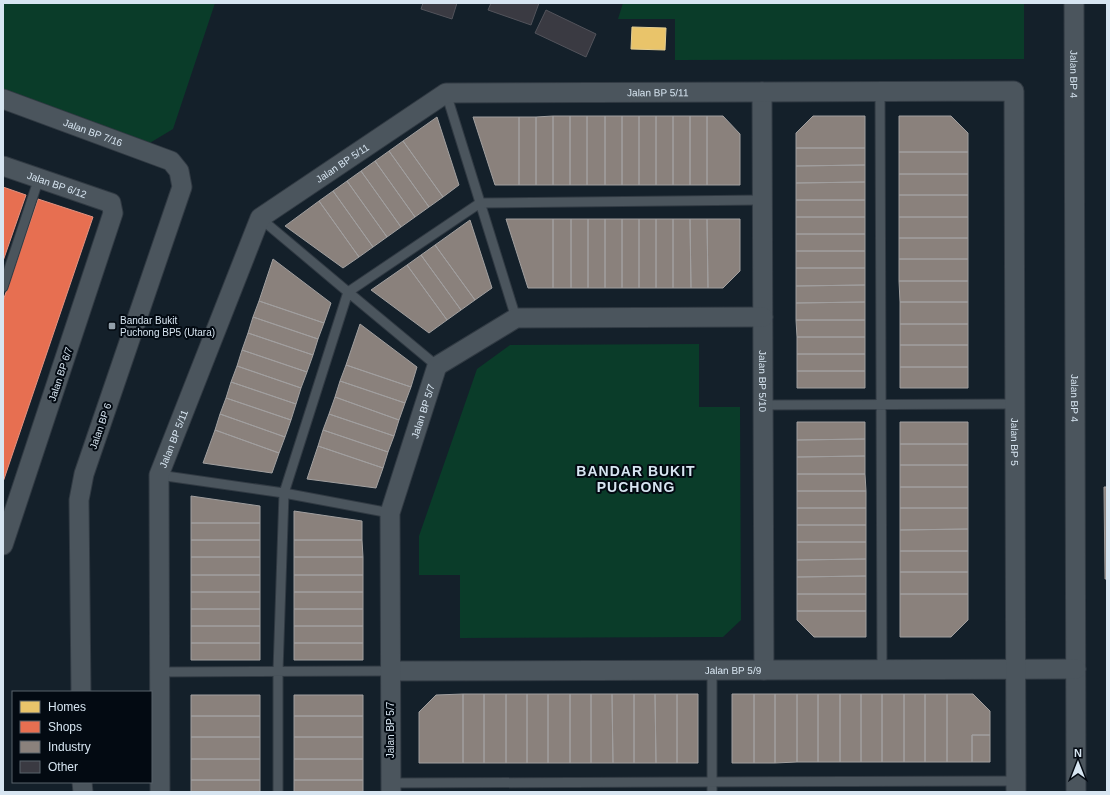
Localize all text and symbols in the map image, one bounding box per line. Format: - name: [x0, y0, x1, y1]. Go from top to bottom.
- street label: Jalan BP 4: [1068, 50, 1079, 99]
- street label: Jalan BP 5/11: [627, 87, 689, 98]
- street label: Jalan BP 7/16: [62, 117, 124, 149]
- street label: Jalan BP 5/11: [314, 141, 371, 185]
- street label: Jalan BP 6/12: [26, 170, 88, 200]
- place label: Bandar Bukit Puchong BP5 (Utara): [120, 315, 215, 338]
- marker: Bandar Bukit Puchong BP5 (Utara): [107, 321, 117, 331]
- street label: Jalan BP 6/7: [47, 345, 75, 403]
- street label: Jalan BP 5/10: [757, 350, 768, 413]
- street label: Jalan BP 4: [1069, 374, 1080, 423]
- street label: Jalan BP 5/7: [409, 382, 437, 440]
- street label: Jalan BP 6: [87, 401, 114, 451]
- street label: Jalan BP 5/11: [157, 408, 190, 469]
- street label: Jalan BP 5: [1009, 418, 1020, 466]
- district label: BANDAR BUKIT PUCHONG: [576, 463, 696, 495]
- street label: Jalan BP 5/9: [705, 665, 762, 676]
- legend: [12, 691, 152, 783]
- text: Homes: [48, 700, 86, 714]
- street label: Jalan BP 5/7: [385, 701, 396, 758]
- text: Shops: [48, 720, 82, 734]
- text: Industry: [48, 740, 91, 754]
- north arrow: [1058, 743, 1098, 783]
- text: N: [1074, 747, 1082, 759]
- text: Other: [48, 760, 78, 774]

